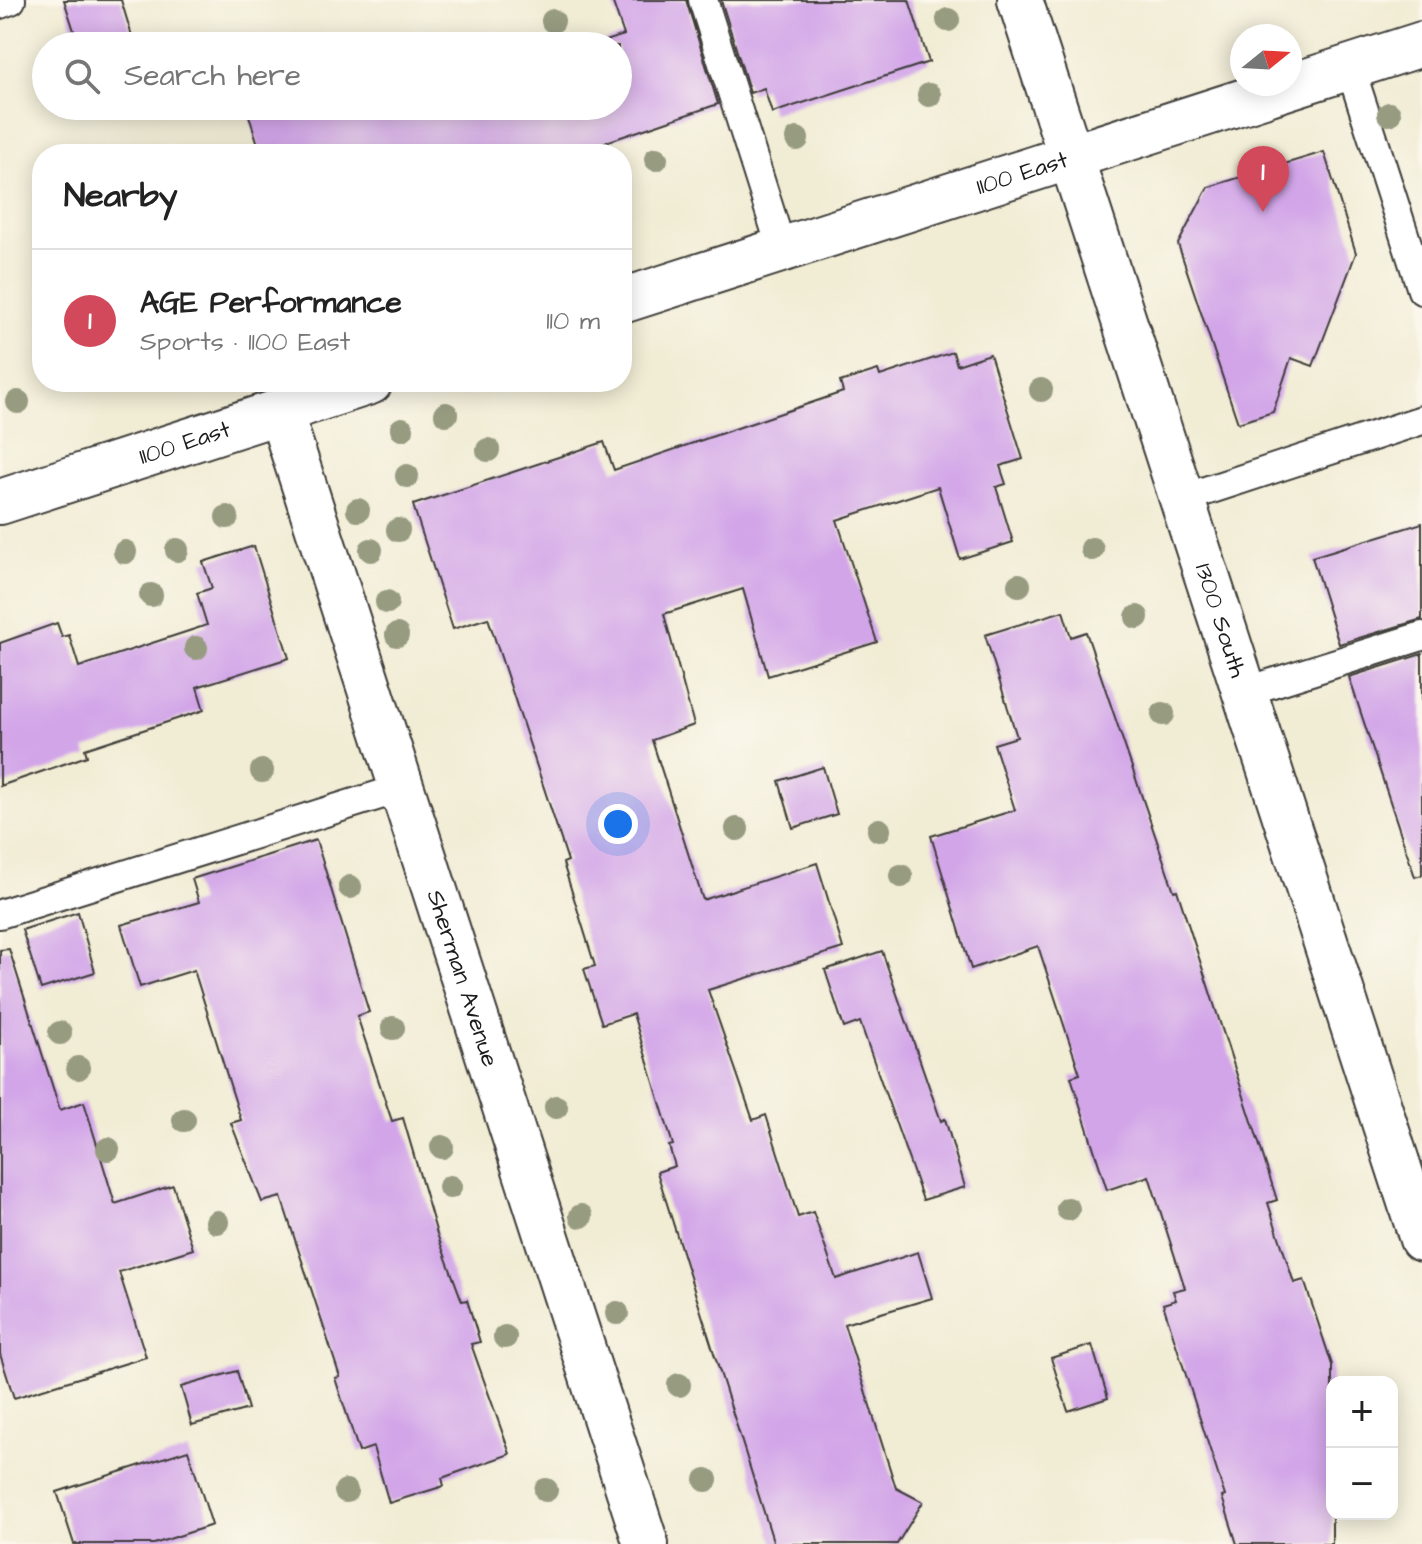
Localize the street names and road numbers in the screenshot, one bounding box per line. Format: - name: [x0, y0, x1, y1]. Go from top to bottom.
- street label: 1100 East: [972, 143, 1073, 204]
- street label: 1100 East: [135, 412, 235, 474]
- street label: 1300 South: [1186, 559, 1255, 682]
- street label: Sherman Avenue: [418, 886, 507, 1071]

